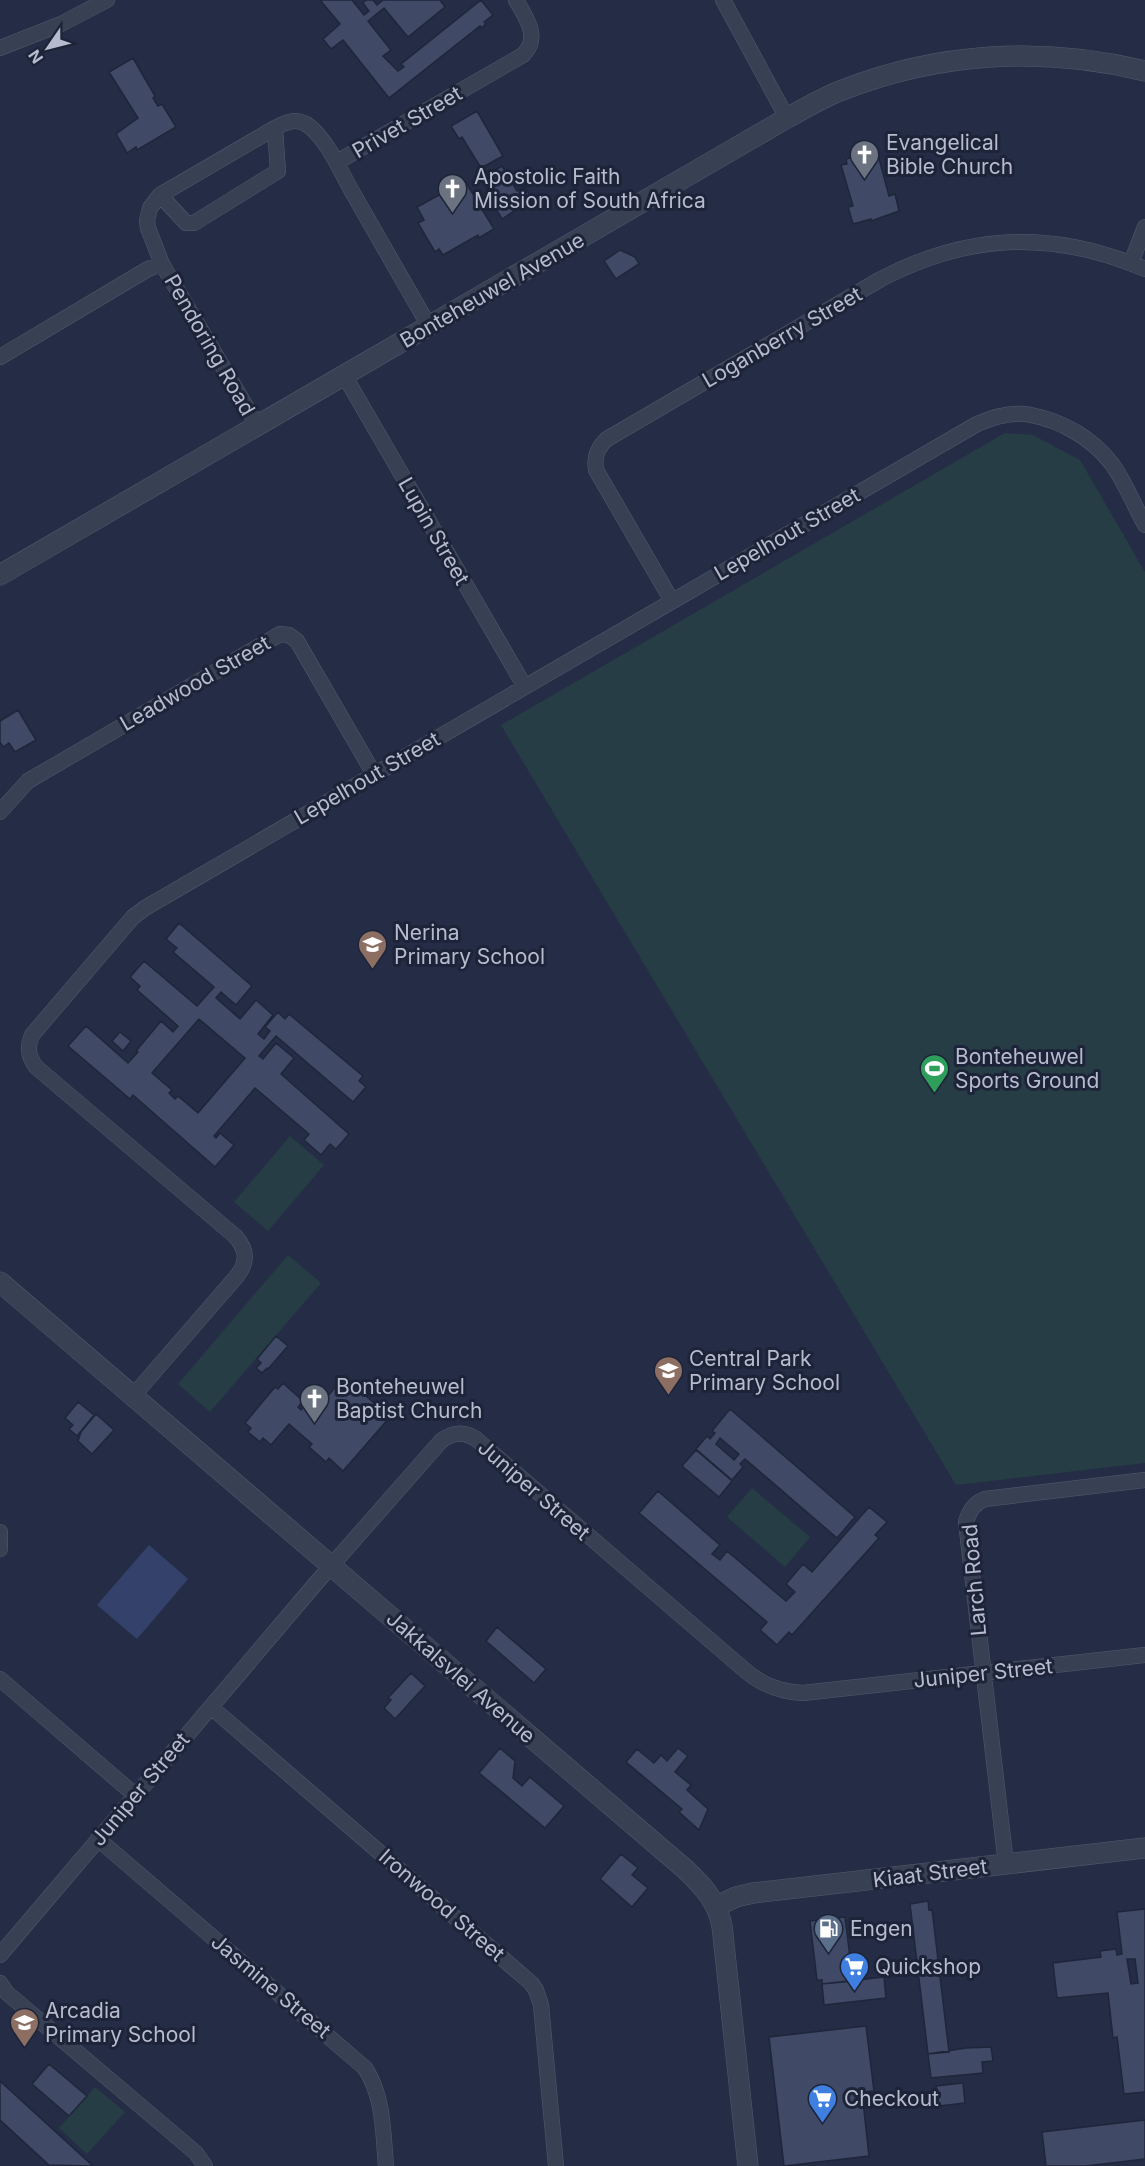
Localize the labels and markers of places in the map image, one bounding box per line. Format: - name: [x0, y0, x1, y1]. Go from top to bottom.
- place label: Evangelical Bible Church: [886, 130, 1013, 179]
- church icon: Evangelical Bible Church: [849, 138, 881, 180]
- place label: Apostolic Faith Mission of South Africa: [474, 164, 706, 213]
- church icon: Apostolic Faith Mission of South Africa: [437, 172, 469, 214]
- place label: Nerina Primary School: [394, 920, 545, 969]
- school or university icon: Nerina Primary School: [357, 928, 389, 970]
- place label: Bonteheuwel Sports Ground: [955, 1044, 1099, 1093]
- sports icon: Bonteheuwel Sports Ground: [918, 1052, 950, 1094]
- place label: Central Park Primary School: [689, 1346, 840, 1395]
- school or university icon: Central Park Primary School: [652, 1354, 684, 1396]
- place label: Bonteheuwel Baptist Church: [336, 1374, 482, 1423]
- church icon: Bonteheuwel Baptist Church: [299, 1382, 331, 1424]
- fuel station icon: Engen: [813, 1912, 845, 1954]
- place label: Engen: [850, 1916, 913, 1941]
- supermarket icon: Quickshop: [838, 1950, 870, 1992]
- place label: Quickshop: [875, 1954, 981, 1979]
- place label: Arcadia Primary School: [45, 1998, 196, 2047]
- school or university icon: Arcadia Primary School: [8, 2006, 40, 2048]
- supermarket icon: Checkout: [807, 2082, 839, 2124]
- place label: Checkout: [844, 2086, 939, 2111]

